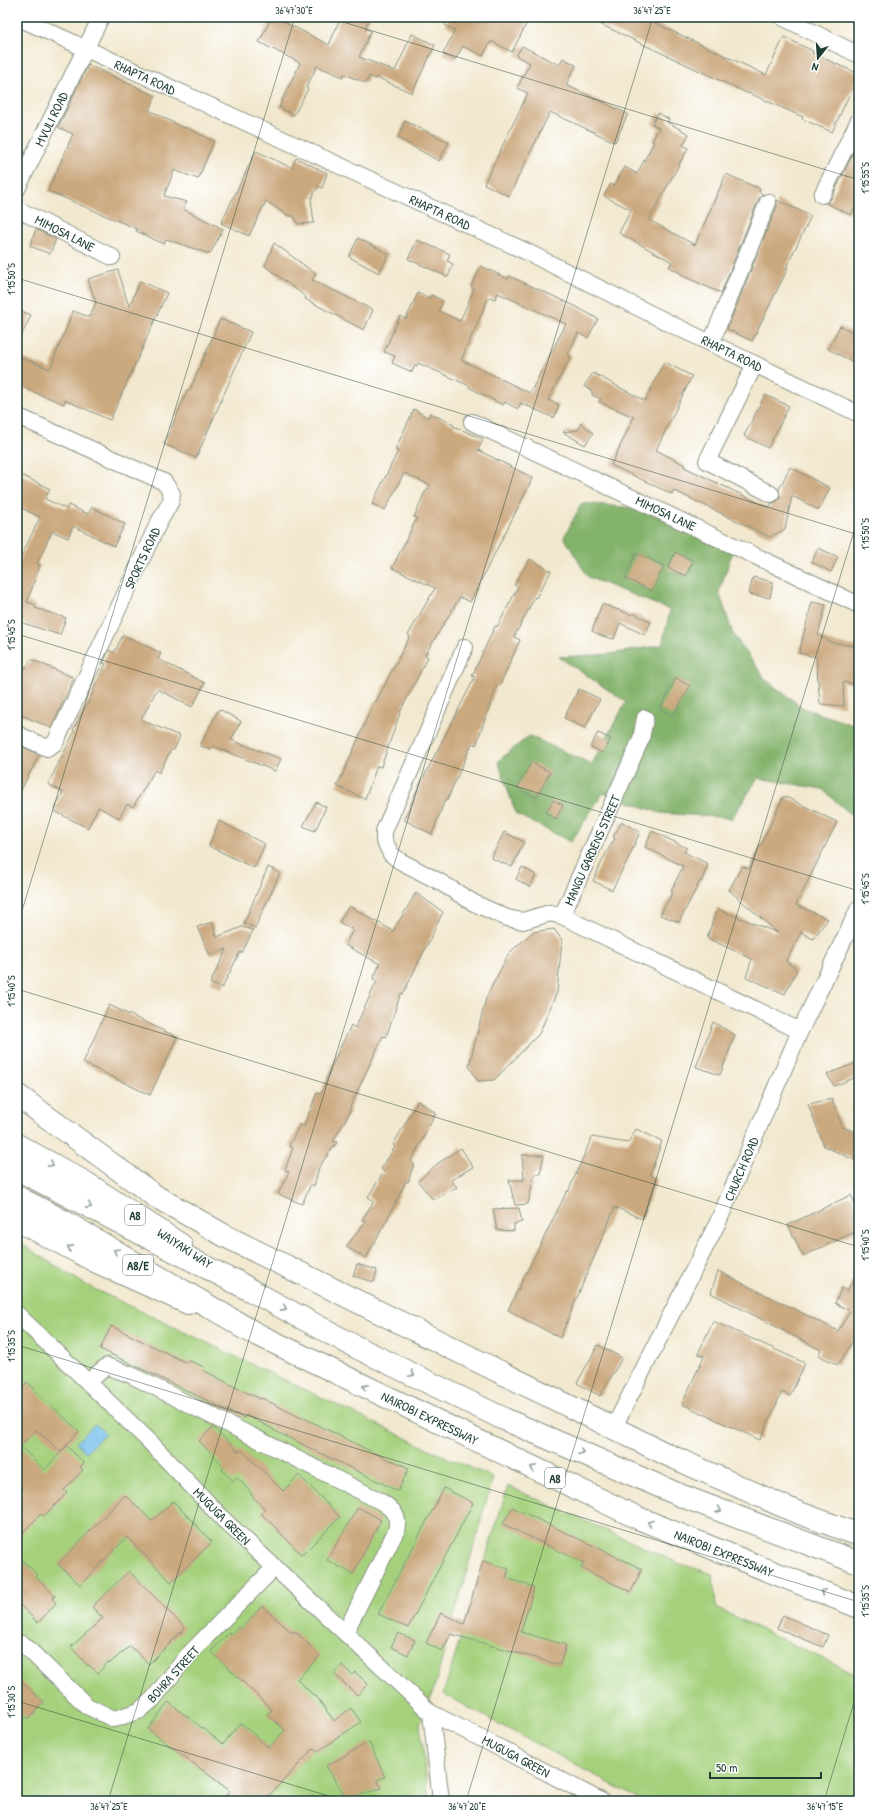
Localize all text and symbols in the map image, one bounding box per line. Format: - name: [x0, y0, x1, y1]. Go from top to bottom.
- text: 36°47'30"E: [275, 4, 313, 17]
- text: 36°47'25"E: [633, 4, 671, 17]
- north arrow: [798, 38, 838, 78]
- street label: RHAPTA ROAD: [111, 55, 179, 99]
- text: N: [810, 60, 820, 75]
- street label: MVULI ROAD: [30, 88, 72, 149]
- text: 1°15'55"S: [859, 162, 872, 194]
- street label: RHAPTA ROAD: [406, 190, 474, 234]
- street label: MIMOSA LANE: [32, 210, 98, 256]
- text: 1°15'50"S: [5, 263, 18, 295]
- street label: RHAPTA ROAD: [699, 331, 766, 376]
- street label: MIMOSA LANE: [633, 491, 699, 535]
- text: 1°15'50"S: [859, 518, 872, 550]
- street label: SPORTS ROAD: [120, 524, 164, 592]
- text: 1°15'45"S: [5, 619, 18, 651]
- street label: MANGU GARDENS STREET: [560, 791, 625, 908]
- text: 1°15'45"S: [859, 873, 872, 905]
- text: 1°15'40"S: [5, 975, 18, 1007]
- street label: CHURCH ROAD: [719, 1133, 763, 1204]
- one-way arrow: [47, 1159, 54, 1166]
- one-way arrow: [85, 1201, 92, 1209]
- road number: A8: [125, 1205, 145, 1225]
- street label: WAIYAKI WAY: [154, 1223, 216, 1273]
- text: 1°15'40"S: [859, 1229, 872, 1261]
- one-way arrow: [67, 1245, 74, 1253]
- one-way arrow: [112, 1249, 120, 1256]
- road number: A8/E: [123, 1255, 153, 1275]
- one-way arrow: [280, 1304, 287, 1311]
- text: 1°15'35"S: [5, 1330, 18, 1362]
- one-way arrow: [408, 1369, 415, 1377]
- one-way arrow: [362, 1384, 370, 1392]
- street label: NAIROBI EXPRESSWAY: [379, 1387, 482, 1449]
- one-way arrow: [577, 1448, 584, 1456]
- one-way arrow: [529, 1465, 537, 1472]
- road number: A8: [545, 1468, 565, 1488]
- street label: MUGUGA GREEN: [189, 1483, 255, 1549]
- one-way arrow: [715, 1505, 722, 1513]
- one-way arrow: [647, 1520, 654, 1528]
- street label: NAIROBI EXPRESSWAY: [672, 1525, 777, 1581]
- text: 1°15'35"S: [859, 1585, 872, 1617]
- one-way arrow: [819, 1589, 826, 1597]
- street label: BOHRA STREET: [143, 1641, 204, 1706]
- text: 1°15'30"S: [5, 1686, 18, 1718]
- street label: MUGUGA GREEN: [479, 1731, 553, 1781]
- scale bar: [710, 1754, 821, 1780]
- text: 50 m: [716, 1759, 737, 1776]
- text: 36°47'25"E: [90, 1800, 128, 1813]
- text: 36°47'20"E: [448, 1800, 486, 1813]
- text: 36°47'15"E: [807, 1800, 844, 1813]

